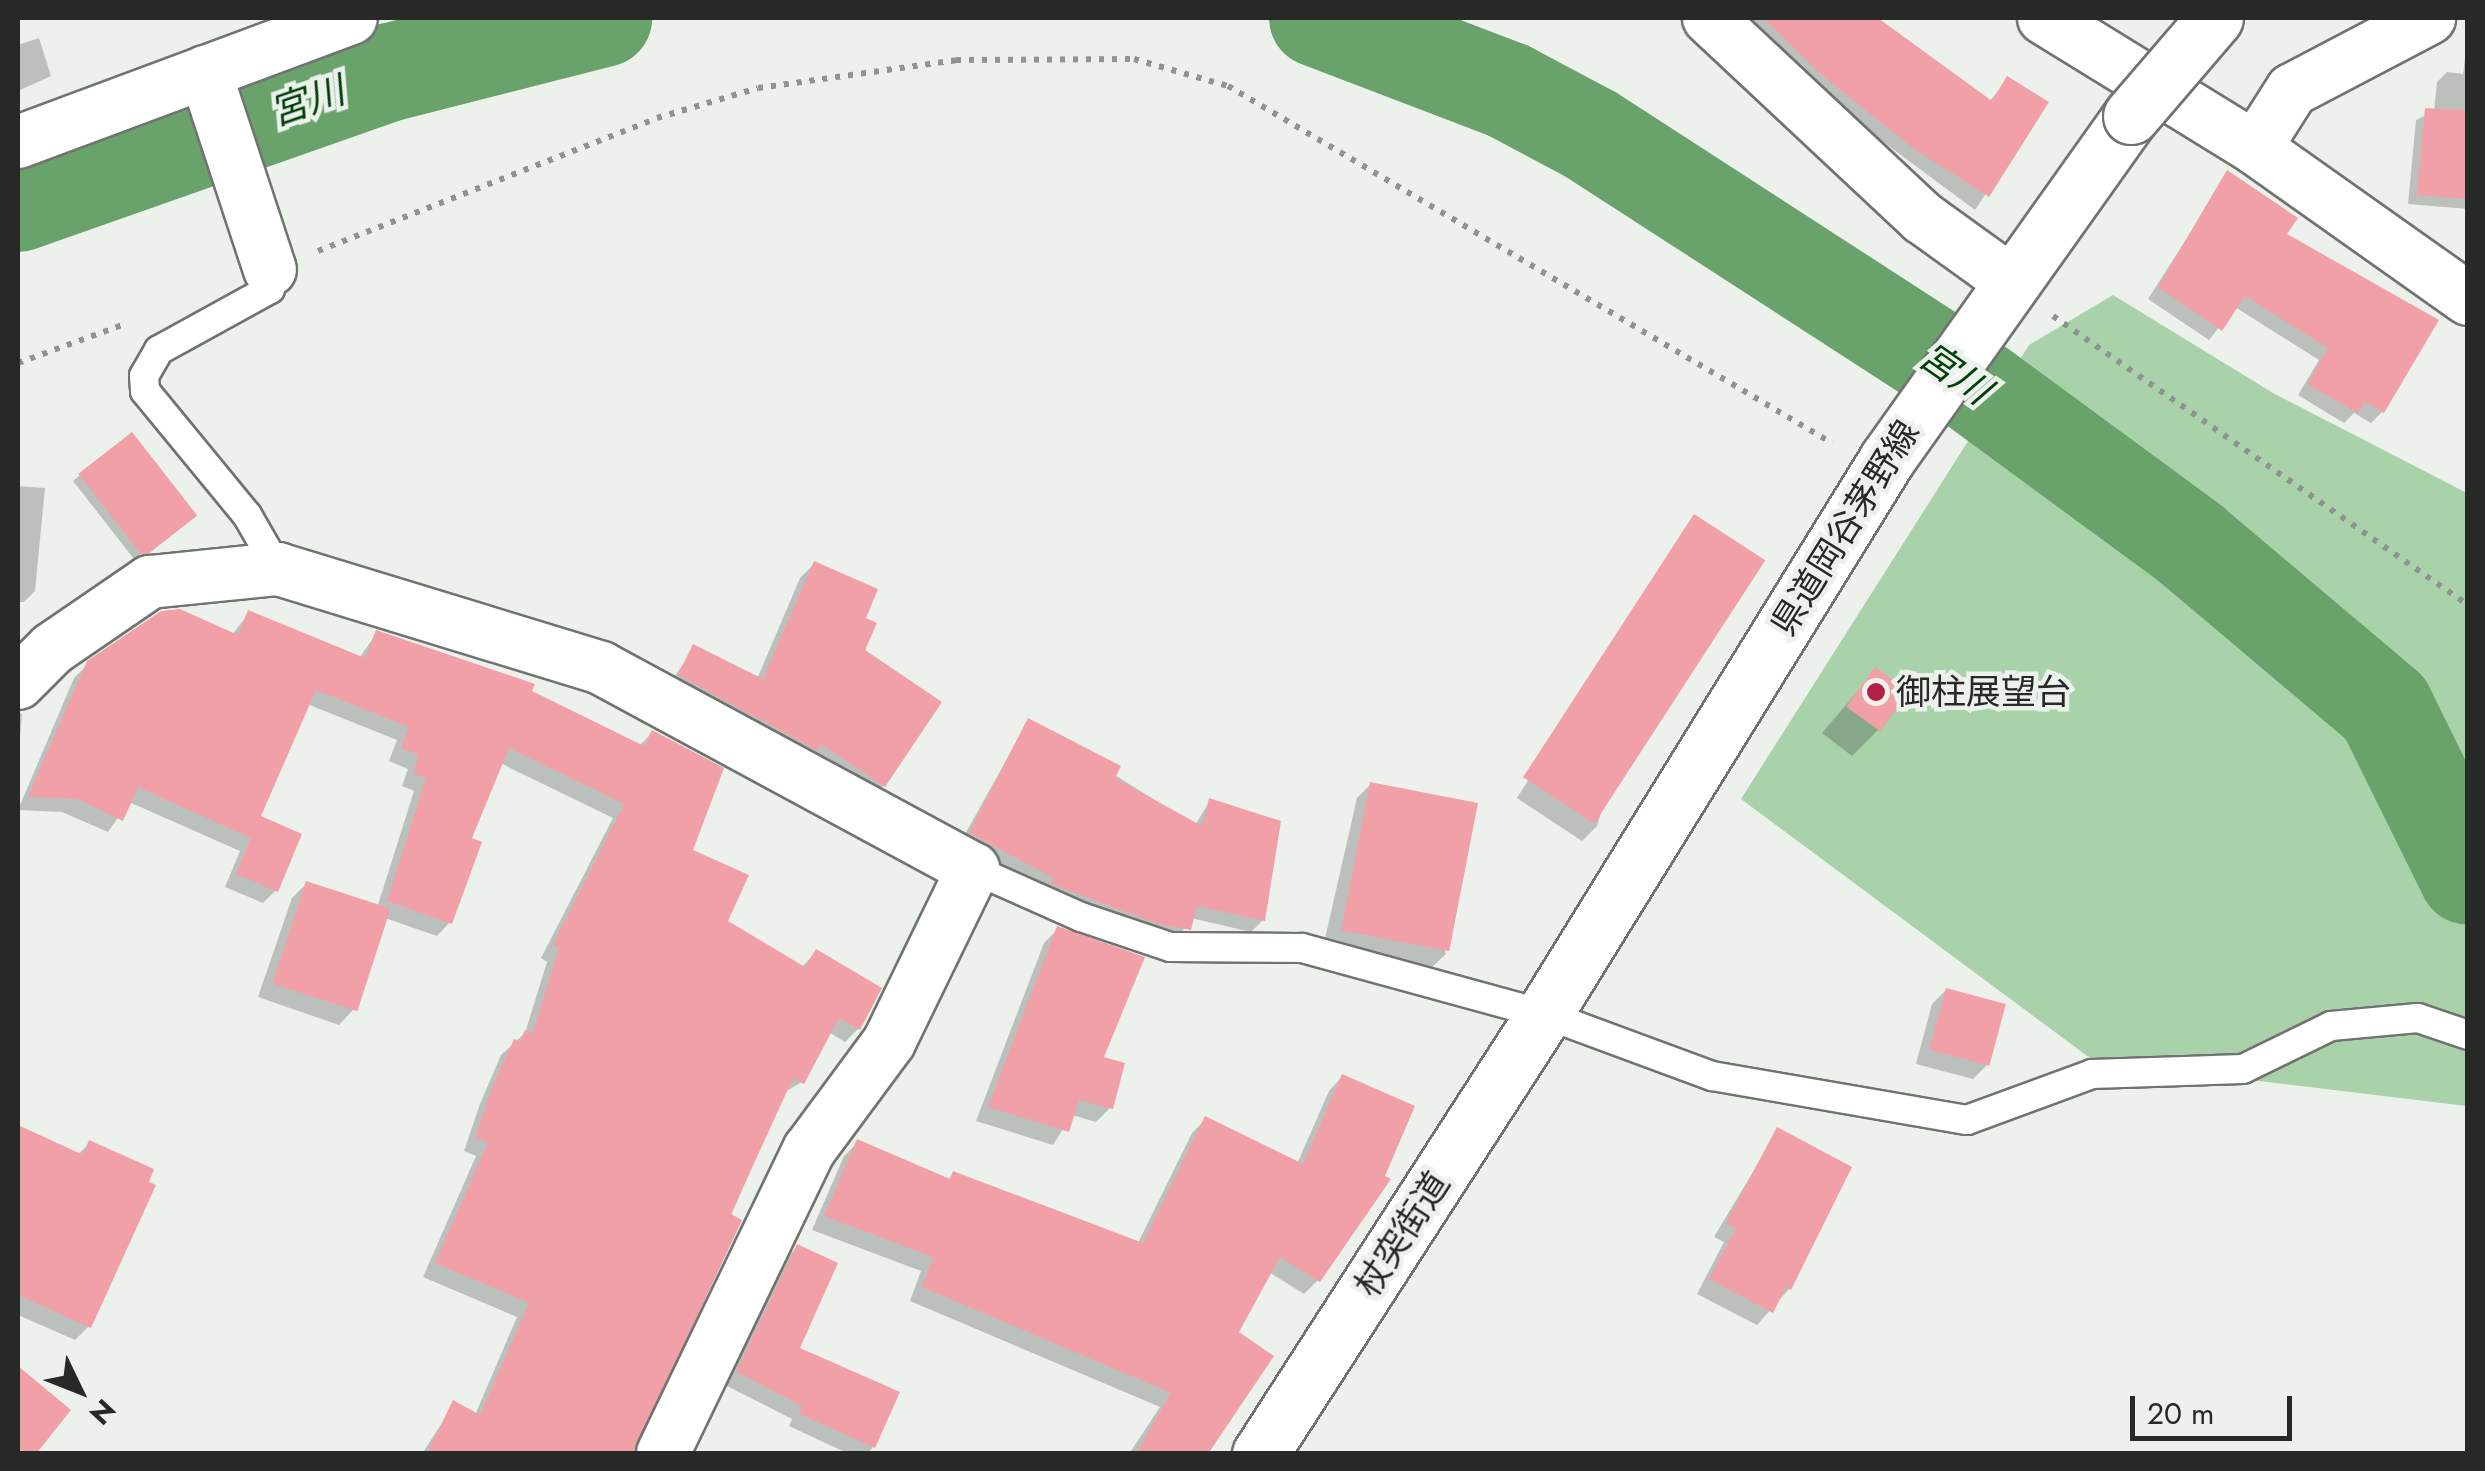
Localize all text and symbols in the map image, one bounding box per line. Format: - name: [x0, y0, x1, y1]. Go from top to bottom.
- water label: 宮川: [264, 67, 350, 135]
- water label: 宮川: [1911, 333, 1999, 413]
- street label: 県道岡谷茅野線: [1762, 413, 1928, 643]
- place label: 御柱展望台: [1896, 671, 2071, 713]
- marker: 御柱展望台: [1865, 681, 1887, 703]
- street label: 杖突街道: [1346, 1164, 1458, 1304]
- north arrow: [30, 1341, 130, 1441]
- scale bar: [2135, 1376, 2298, 1438]
- text: N: [80, 1390, 125, 1434]
- text: 20 m: [2147, 1392, 2214, 1435]

